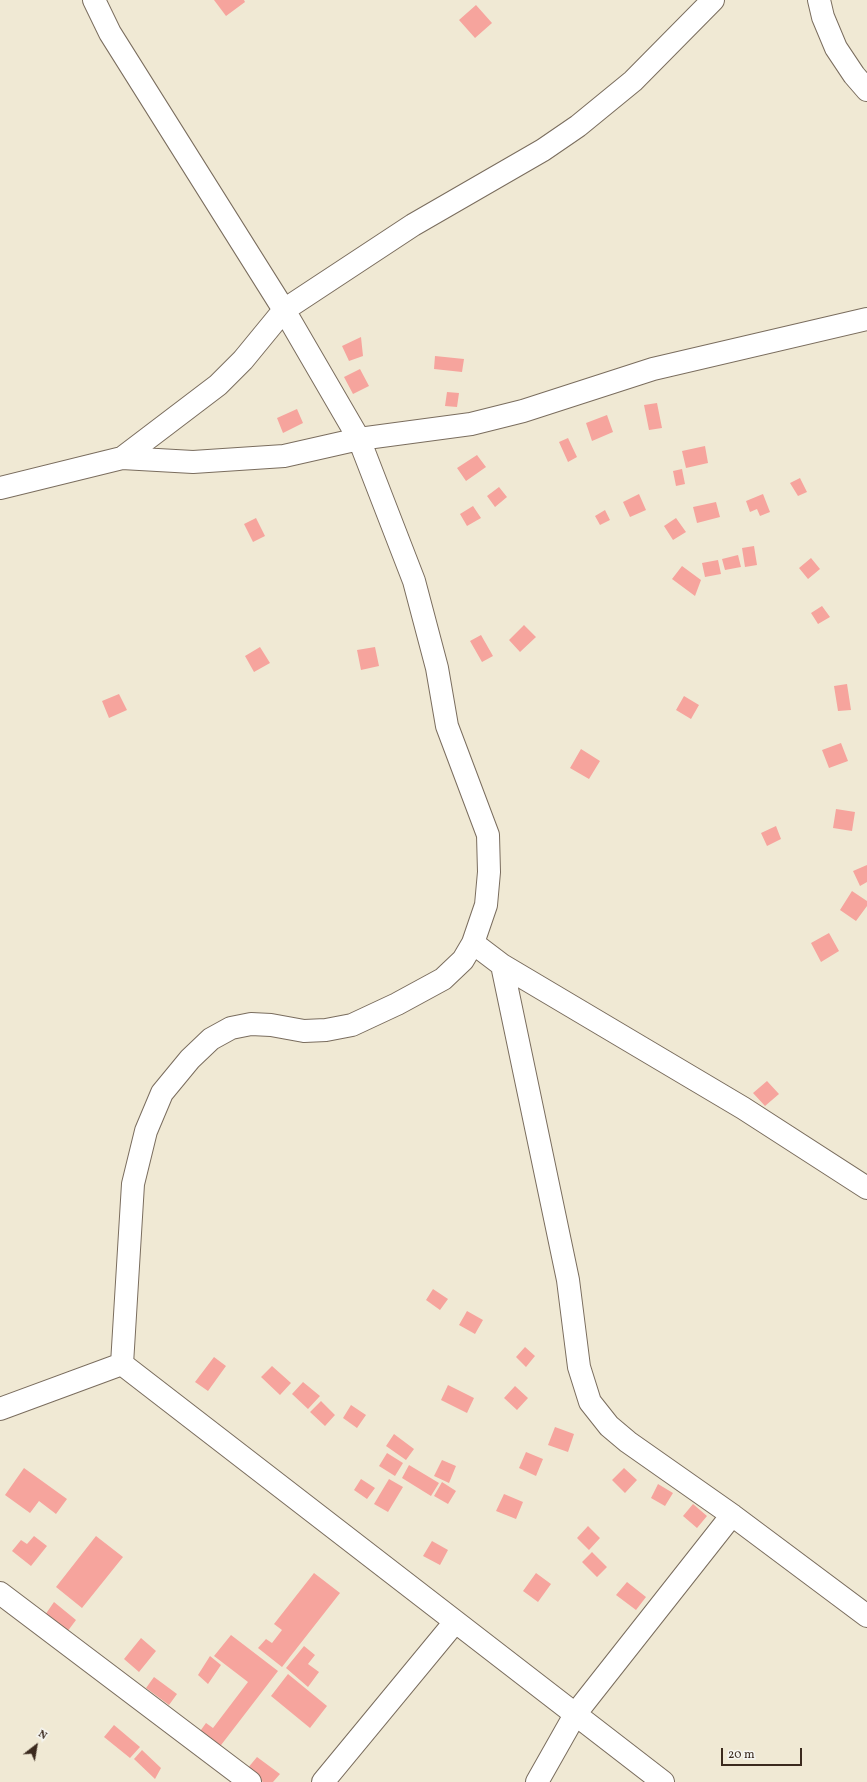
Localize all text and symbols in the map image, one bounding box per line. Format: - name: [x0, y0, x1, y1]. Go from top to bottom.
- north arrow: [16, 1726, 56, 1766]
- text: N: [35, 1727, 50, 1744]
- scale bar: [723, 1740, 804, 1766]
- text: 20 m: [728, 1747, 755, 1763]

